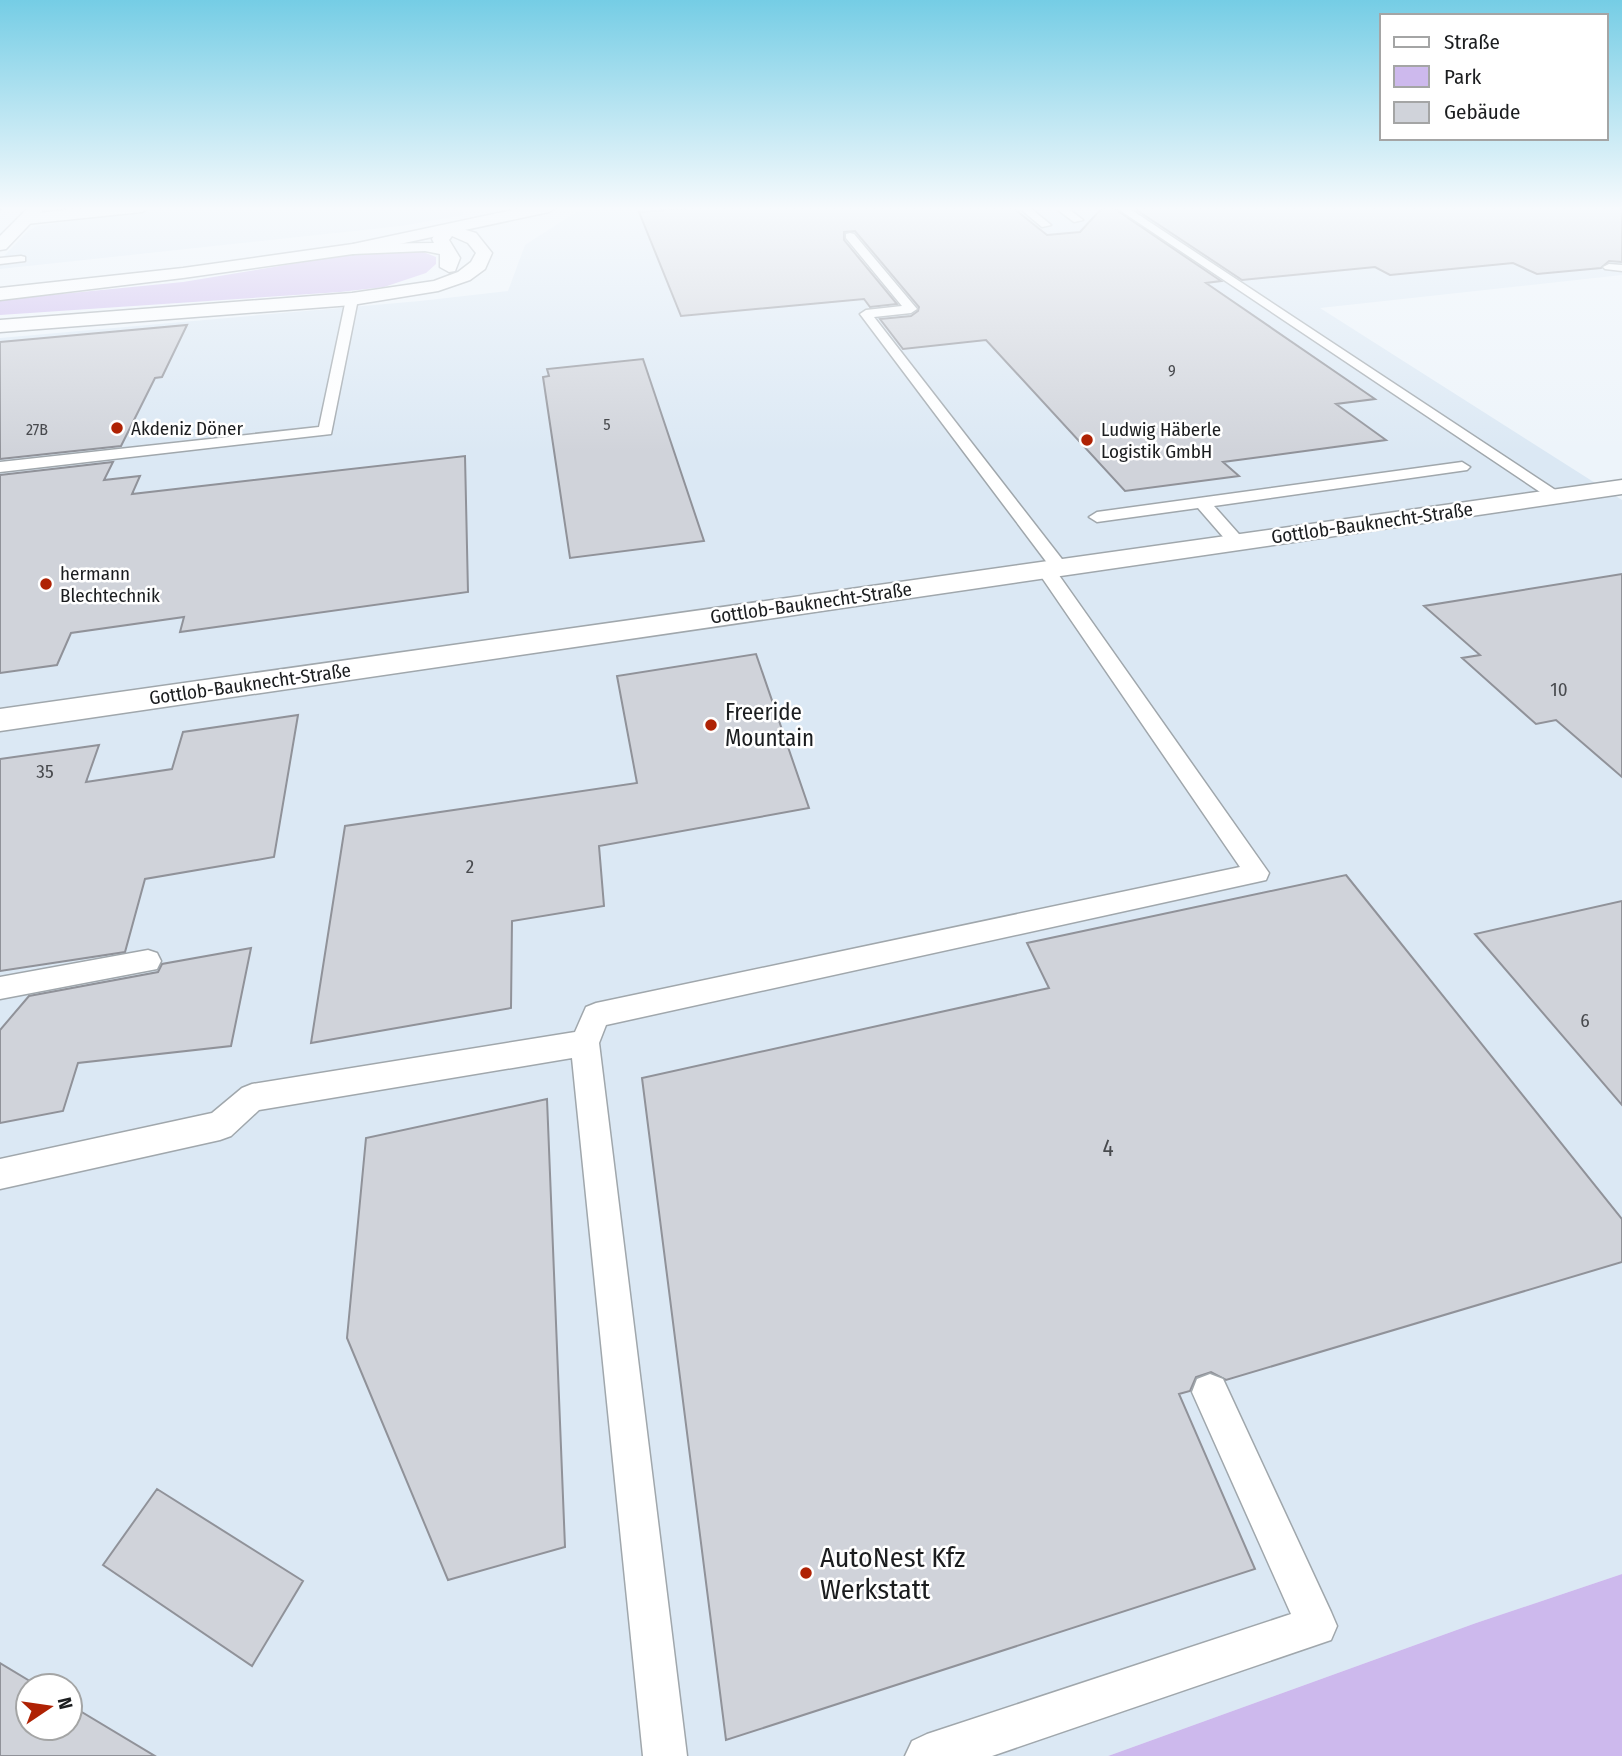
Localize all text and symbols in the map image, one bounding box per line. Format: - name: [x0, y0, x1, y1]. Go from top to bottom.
- legend: [1380, 14, 1608, 140]
- text: Straße: [1444, 29, 1500, 55]
- text: Park: [1444, 64, 1482, 90]
- text: Gebäude: [1444, 99, 1520, 125]
- house number: 9: [1168, 361, 1176, 380]
- house number: 5: [603, 415, 611, 434]
- place label: Akdeniz Döner: [131, 417, 243, 440]
- place label: Ludwig Häberle Logistik GmbH: [1101, 418, 1221, 463]
- house number: 27B: [26, 420, 48, 439]
- marker: Akdeniz Döner: [109, 420, 125, 436]
- marker: Ludwig Häberle Logistik GmbH: [1079, 432, 1095, 448]
- street label: Gottlob-Bauknecht-Straße: [1270, 497, 1474, 549]
- place label: hermann Blechtechnik: [60, 562, 160, 607]
- marker: hermann Blechtechnik: [38, 576, 54, 592]
- street label: Gottlob-Bauknecht-Straße: [709, 577, 913, 629]
- street label: Gottlob-Bauknecht-Straße: [148, 658, 352, 710]
- house number: 10: [1550, 678, 1568, 701]
- place label: Freeride Mountain: [725, 698, 814, 752]
- marker: Freeride Mountain: [703, 717, 719, 733]
- house number: 35: [36, 760, 54, 783]
- house number: 2: [466, 855, 474, 878]
- house number: 6: [1580, 1009, 1590, 1032]
- house number: 4: [1102, 1134, 1114, 1162]
- place label: AutoNest Kfz Werkstatt: [820, 1541, 965, 1606]
- marker: AutoNest Kfz Werkstatt: [798, 1565, 814, 1581]
- north arrow: [14, 1672, 84, 1742]
- text: N: [53, 1695, 78, 1711]

